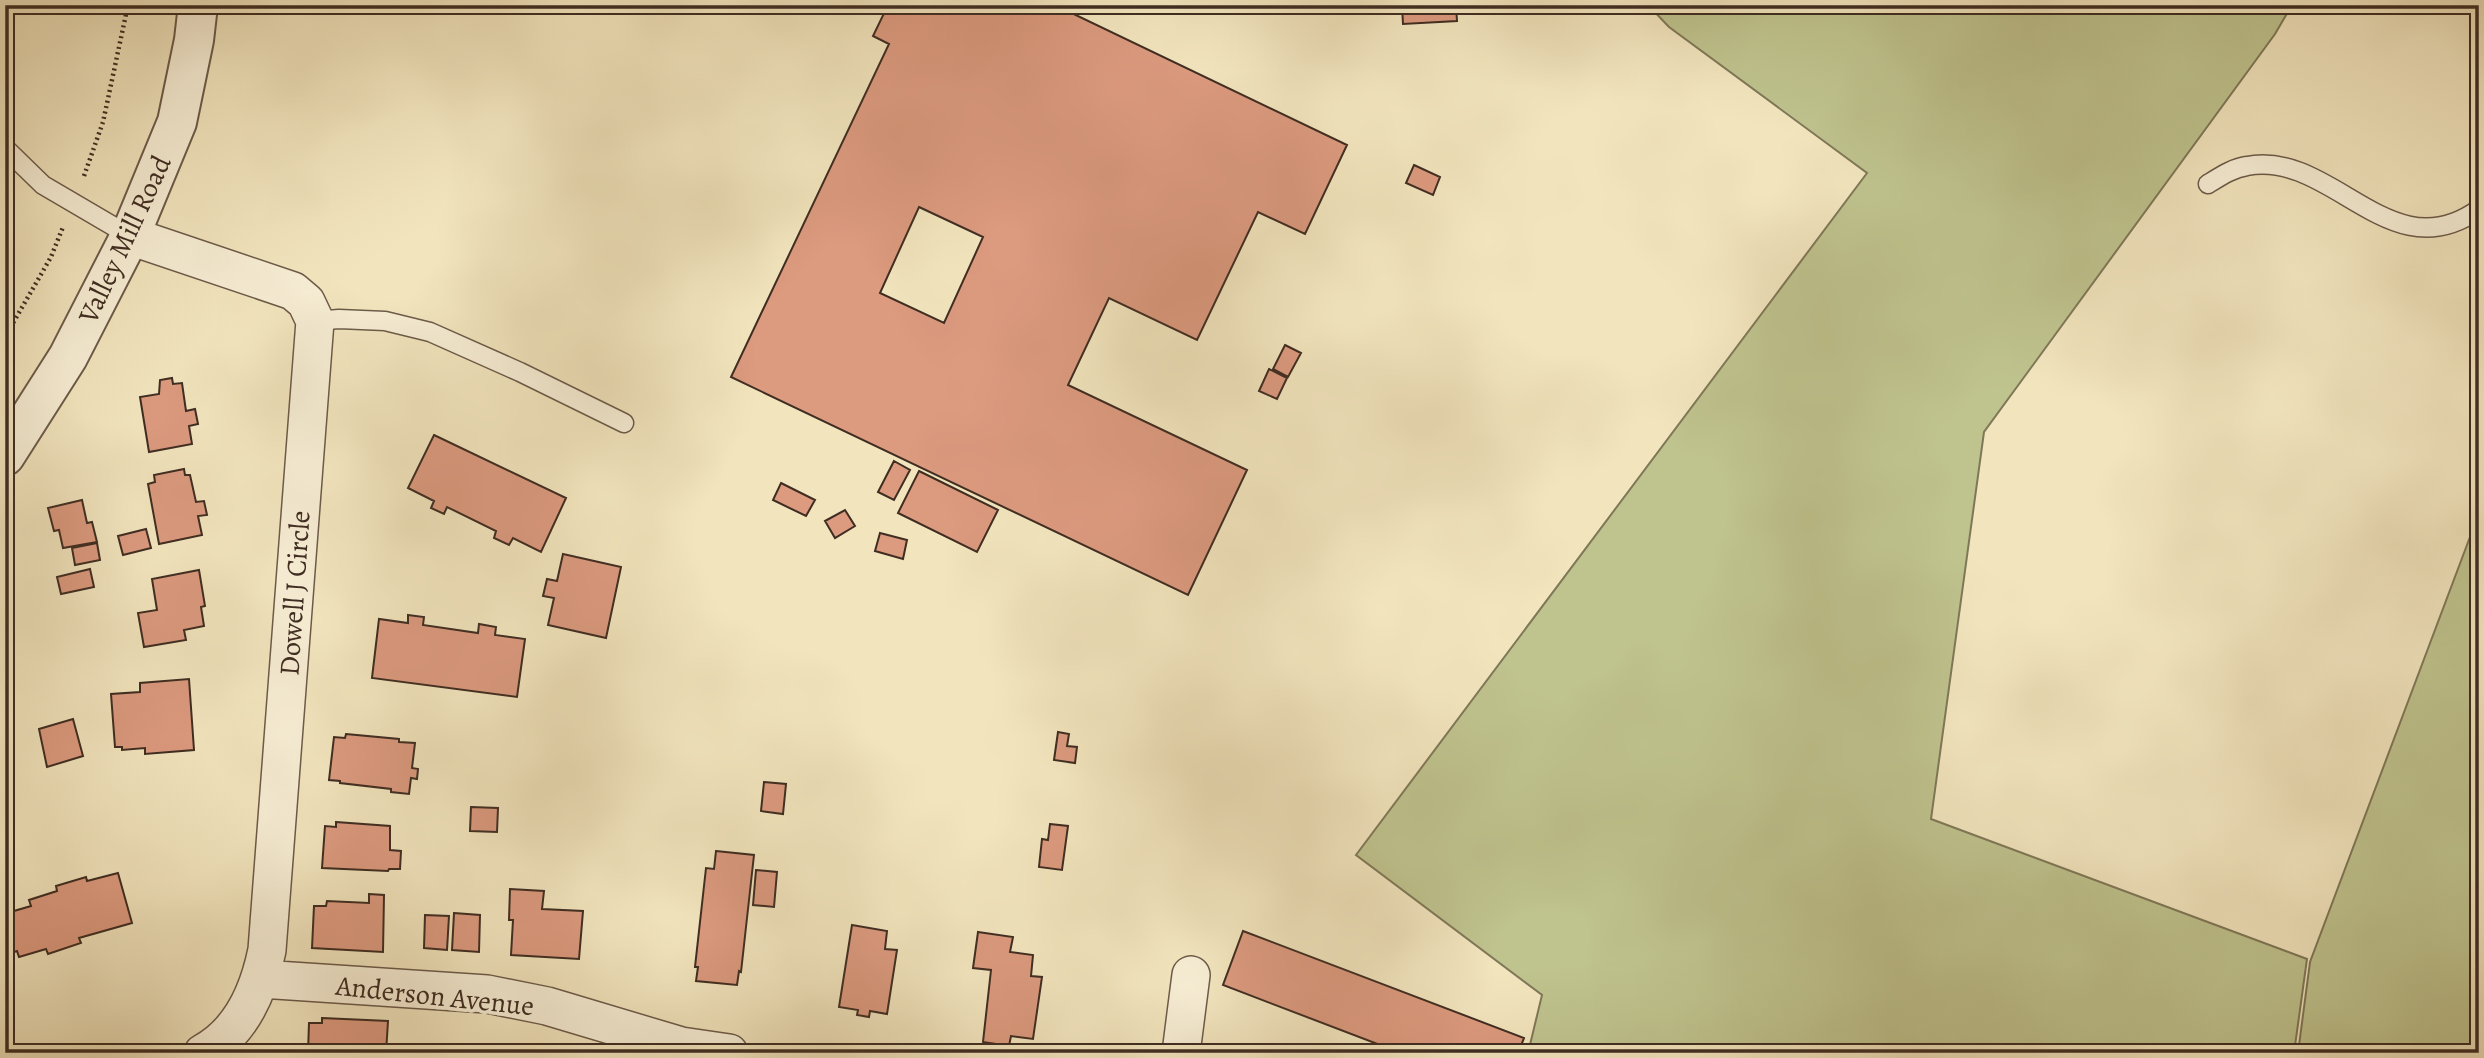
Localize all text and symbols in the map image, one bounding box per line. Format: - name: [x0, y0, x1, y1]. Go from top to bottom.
- street label: Valley Mill Road: [69, 149, 181, 330]
- street label: Dowell J Circle: [270, 509, 320, 677]
- street label: Anderson Avenue: [333, 967, 536, 1025]

